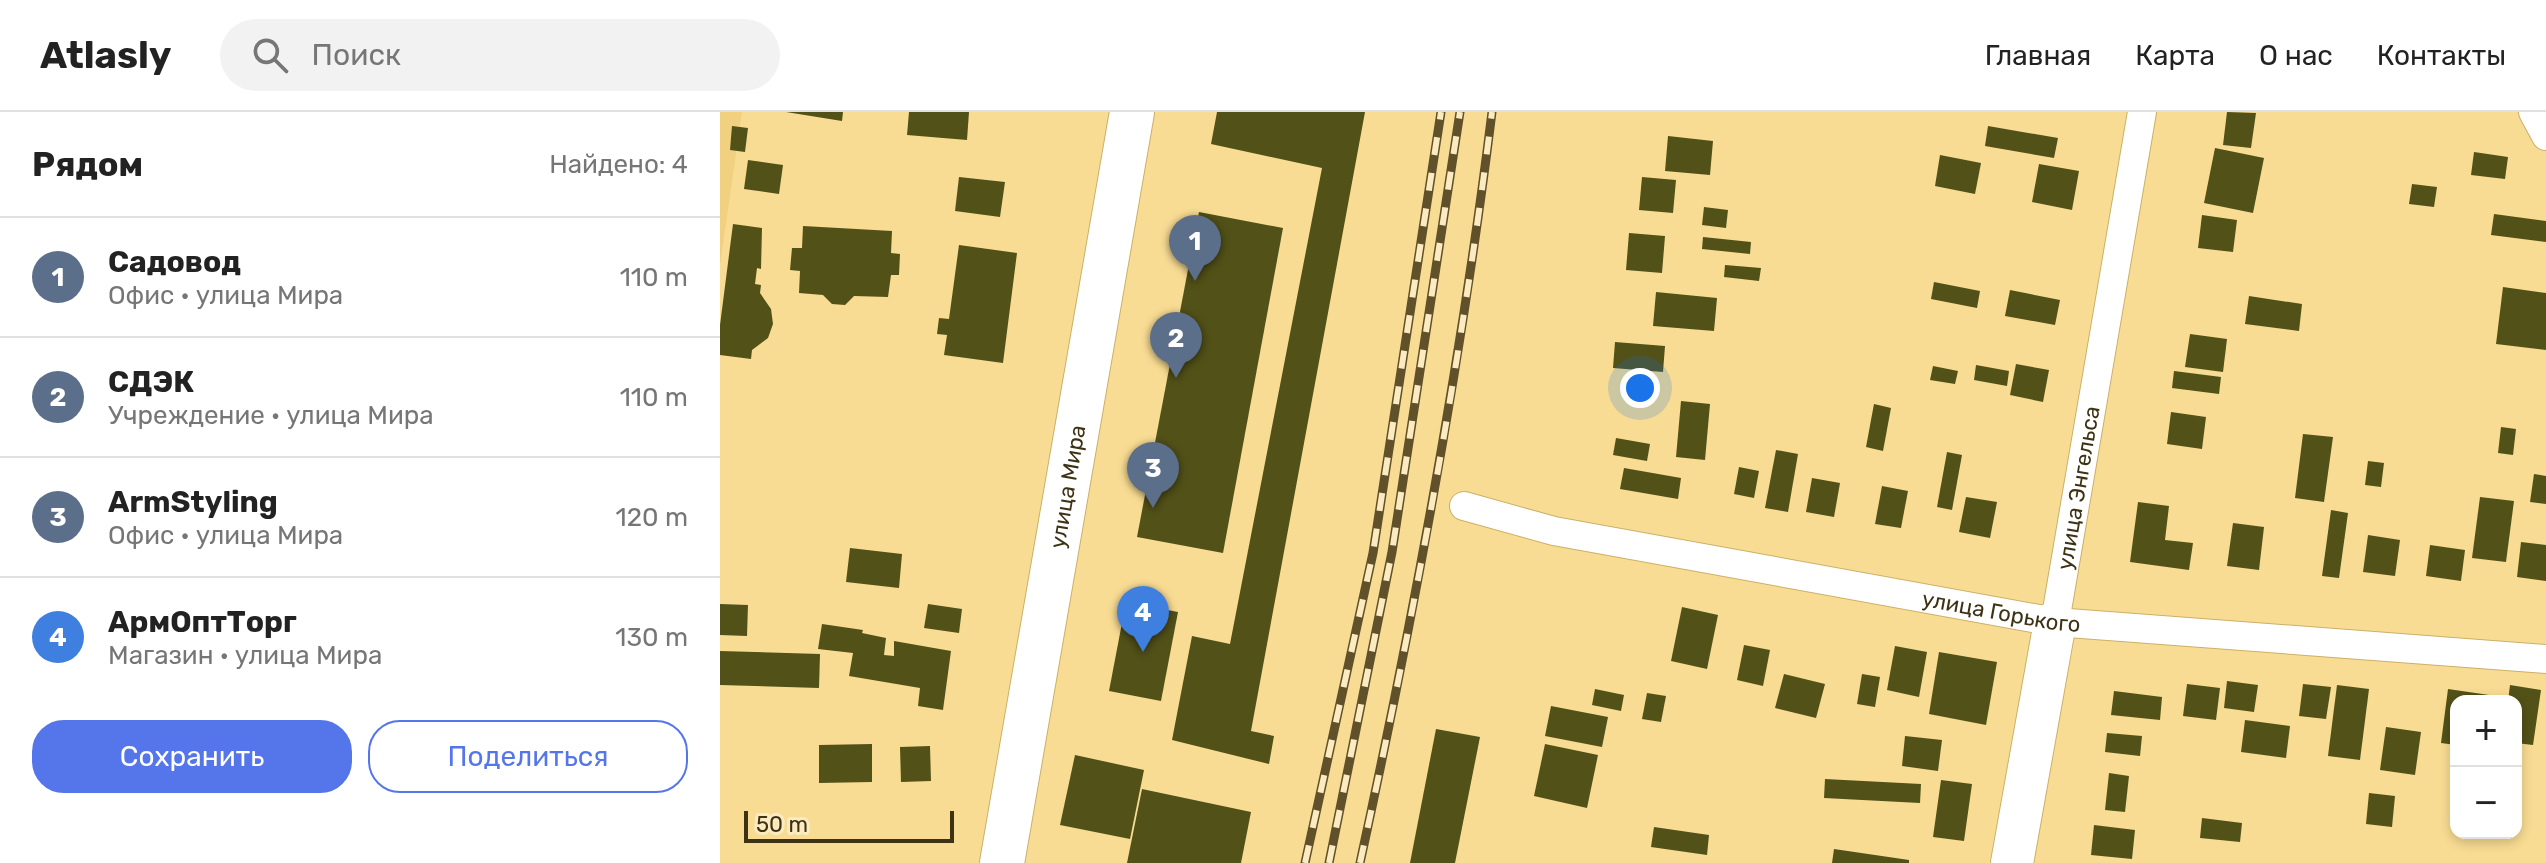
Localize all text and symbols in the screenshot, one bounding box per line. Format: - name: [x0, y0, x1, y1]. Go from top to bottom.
- search box: [220, 19, 780, 91]
- text: Atlasly: [40, 32, 172, 78]
- icon: search: [248, 33, 292, 77]
- text: Поиск: [312, 37, 401, 73]
- text: Главная: [1985, 39, 2091, 72]
- text: Карта: [2135, 39, 2215, 72]
- text: О нас: [2259, 39, 2333, 72]
- text: Контакты: [2377, 39, 2506, 72]
- text: Рядом: [32, 144, 143, 185]
- text: Найдено: 4: [549, 149, 688, 180]
- pin: 1: [1169, 215, 1221, 281]
- text: Садовод: [108, 244, 241, 280]
- text: 1: [52, 262, 64, 293]
- text: 110 m: [620, 262, 688, 293]
- text: Офис · улица Мира: [108, 280, 343, 311]
- pin: 2: [1150, 312, 1202, 378]
- text: СДЭК: [108, 364, 194, 400]
- your location: [1620, 368, 1660, 408]
- text: 2: [50, 382, 66, 413]
- text: 110 m: [620, 382, 688, 413]
- text: Учреждение · улица Мира: [108, 400, 434, 431]
- street label: улица Энгельса: [2051, 404, 2106, 572]
- street label: улица Мира: [1044, 423, 1092, 551]
- pin: 3: [1127, 442, 1179, 508]
- text: ArmStyling: [108, 484, 278, 520]
- text: 3: [49, 502, 67, 533]
- text: 120 m: [616, 502, 688, 533]
- text: Офис · улица Мира: [108, 520, 343, 551]
- street label: улица Горького: [1920, 585, 2081, 638]
- pin: 4: [1117, 586, 1169, 652]
- text: АрмОптТорг: [108, 604, 297, 640]
- text: 4: [49, 622, 67, 653]
- text: 130 m: [615, 622, 688, 653]
- text: Магазин · улица Мира: [108, 640, 382, 671]
- map controls: [2450, 695, 2522, 839]
- button: +: [2450, 695, 2522, 767]
- button: Сохранить: [32, 720, 352, 793]
- button: Поделиться: [368, 720, 688, 793]
- button: −: [2450, 767, 2522, 839]
- scale bar: [744, 807, 954, 843]
- text: 50 m: [756, 811, 808, 838]

